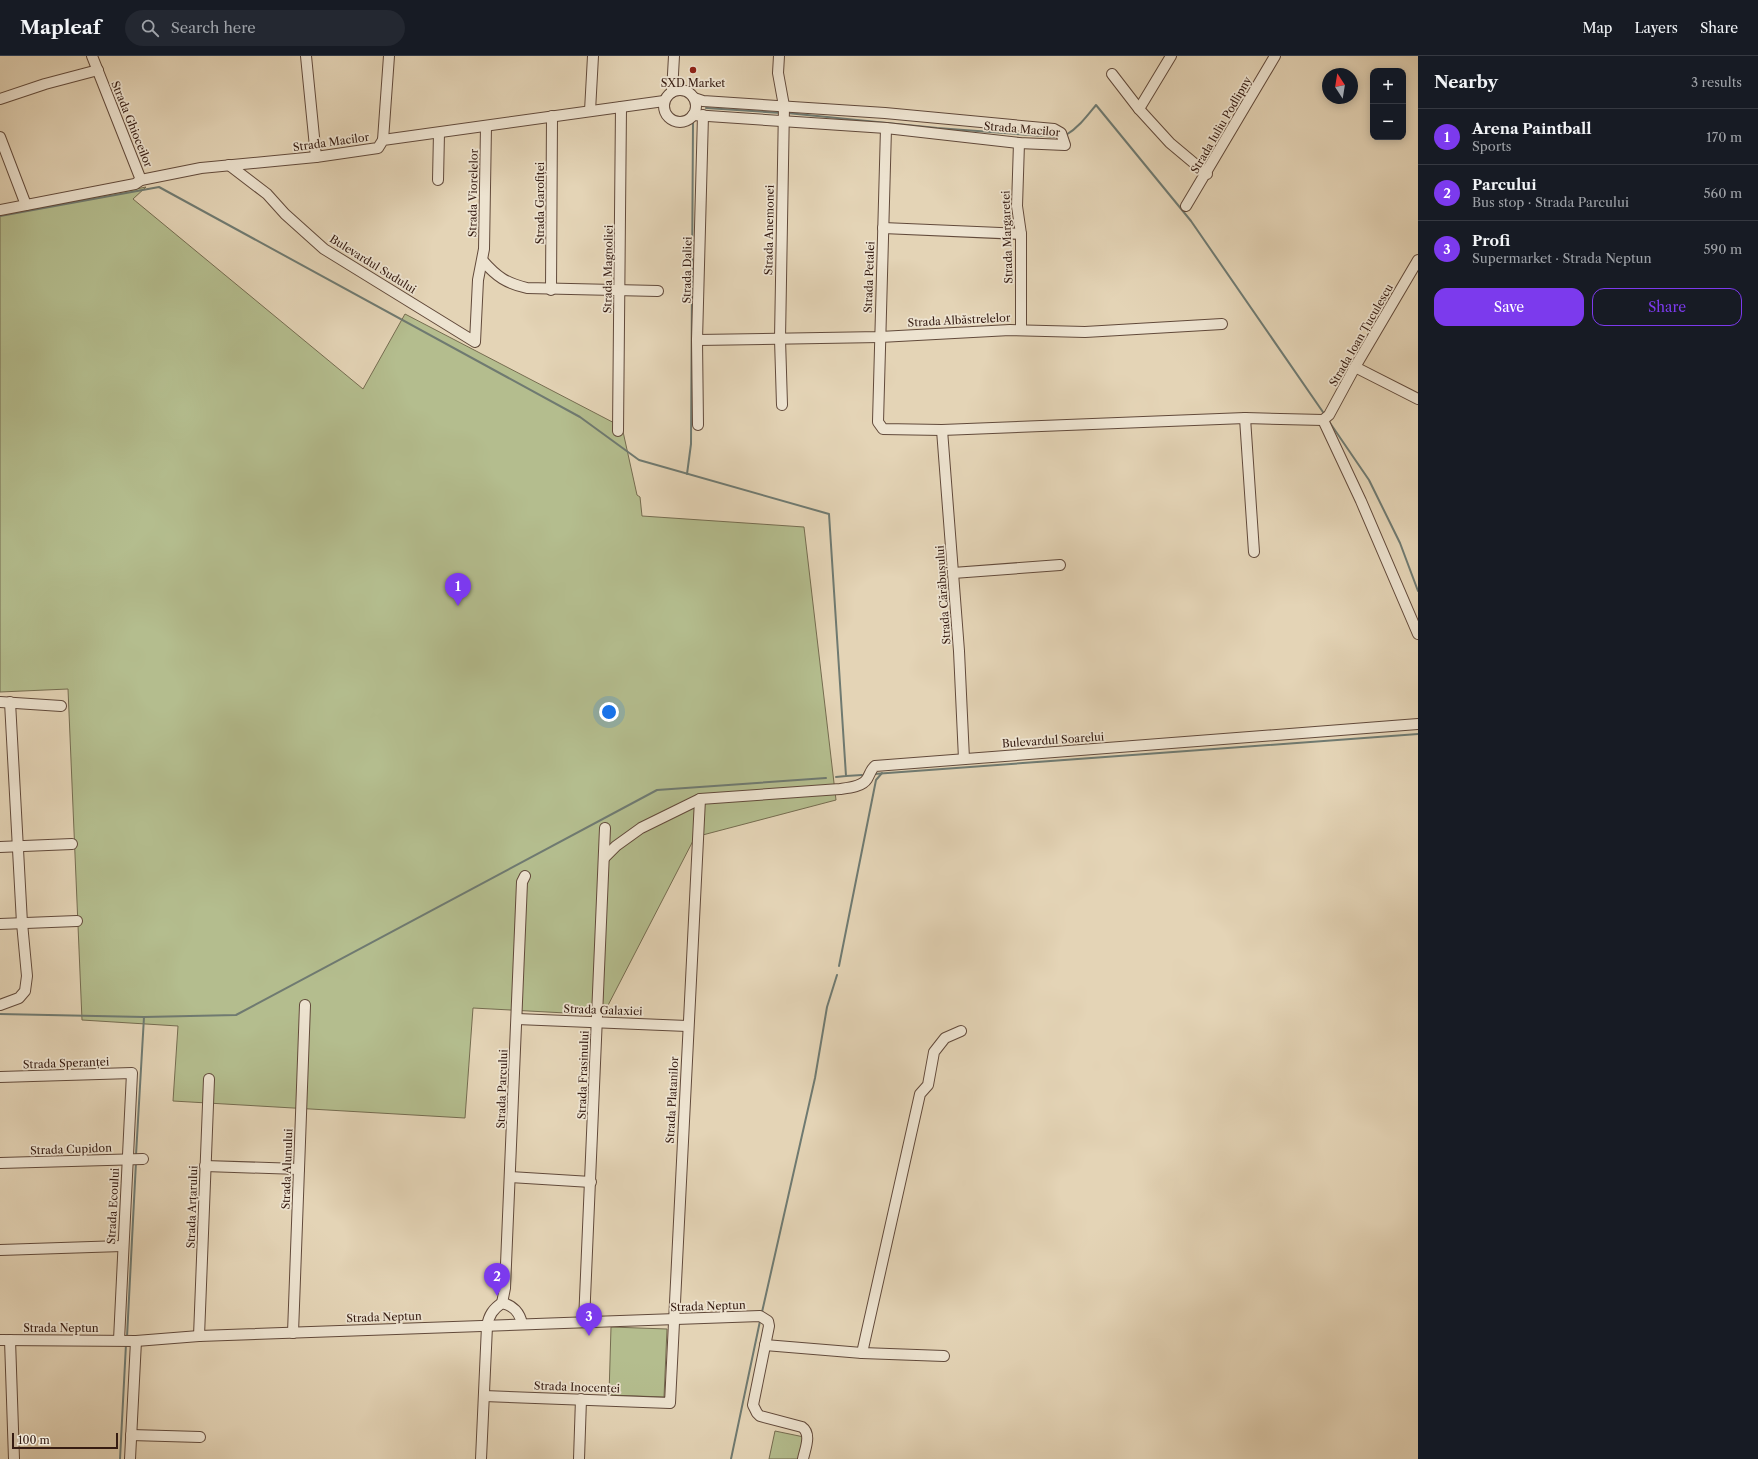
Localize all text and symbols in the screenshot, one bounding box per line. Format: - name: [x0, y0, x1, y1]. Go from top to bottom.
- search box: [125, 10, 405, 46]
- text: Mapleaf: [20, 16, 101, 39]
- icon: search: [139, 17, 161, 39]
- text: Search here: [171, 18, 256, 37]
- text: Map: [1582, 19, 1612, 37]
- text: Layers: [1634, 19, 1678, 37]
- text: Share: [1700, 19, 1738, 37]
- marker: SXD Market: [688, 65, 698, 75]
- north arrow: [1322, 68, 1358, 104]
- map controls: [1370, 68, 1406, 140]
- button: +: [1370, 68, 1406, 104]
- text: Nearby: [1434, 72, 1498, 92]
- street label: Strada Iuliu Podlipny: [1187, 73, 1255, 176]
- text: 3 results: [1691, 74, 1742, 90]
- place label: SXD Market: [661, 76, 725, 90]
- street label: Strada Ghioceilor: [108, 79, 156, 170]
- button: −: [1370, 104, 1406, 140]
- street label: Strada Macilor: [983, 119, 1061, 139]
- text: Arena Paintball: [1472, 119, 1592, 138]
- text: 1: [1444, 129, 1450, 145]
- text: 170 m: [1706, 129, 1742, 145]
- street label: Strada Macilor: [292, 130, 370, 154]
- text: Sports: [1472, 138, 1511, 154]
- street label: Strada Viorelelor: [465, 148, 481, 237]
- street label: Strada Garofiței: [533, 161, 547, 244]
- text: Parcului: [1472, 175, 1537, 194]
- street label: Strada Anemonei: [761, 184, 777, 275]
- text: 2: [1443, 185, 1451, 201]
- text: 560 m: [1704, 185, 1742, 201]
- street label: Strada Margaretei: [998, 190, 1016, 284]
- text: Bus stop · Strada Parcului: [1472, 194, 1629, 210]
- street label: Strada Magnoliei: [600, 224, 616, 313]
- text: Profi: [1472, 231, 1510, 250]
- street label: Bulevardul Sudului: [327, 232, 419, 297]
- street label: Strada Daliei: [679, 236, 695, 304]
- street label: Strada Petalei: [861, 240, 877, 313]
- text: 3: [1443, 241, 1451, 257]
- text: 590 m: [1704, 241, 1742, 257]
- text: Supermarket · Strada Neptun: [1472, 250, 1652, 266]
- street label: Strada Ioan Țuculescu: [1326, 281, 1396, 389]
- button: Save: [1434, 288, 1584, 326]
- button: Share: [1592, 288, 1742, 326]
- street label: Strada Albăstrelelor: [907, 310, 1011, 330]
- street label: Strada Cărăbușului: [933, 544, 953, 645]
- pin: 1: [445, 573, 471, 606]
- your location: [599, 702, 619, 722]
- street label: Bulevardul Soarelui: [1001, 729, 1105, 751]
- street label: Strada Galaxiei: [563, 1002, 643, 1018]
- street label: Strada Frasinului: [574, 1030, 592, 1120]
- street label: Strada Parcului: [494, 1048, 510, 1129]
- street label: Strada Speranței: [23, 1054, 110, 1072]
- street label: Strada Platanilor: [663, 1056, 681, 1144]
- street label: Strada Alunului: [279, 1128, 295, 1210]
- street label: Strada Cupidon: [30, 1141, 112, 1157]
- street label: Strada Arțarului: [184, 1165, 200, 1249]
- street label: Strada Ecoului: [104, 1167, 122, 1245]
- pin: 2: [484, 1263, 510, 1296]
- street label: Strada Neptun: [670, 1298, 746, 1314]
- pin: 3: [576, 1303, 602, 1336]
- street label: Strada Neptun: [346, 1309, 422, 1325]
- street label: Strada Neptun: [23, 1321, 99, 1335]
- street label: Strada Inocenței: [534, 1379, 621, 1396]
- scale bar: [12, 1431, 118, 1450]
- text: 100 m: [18, 1433, 50, 1447]

